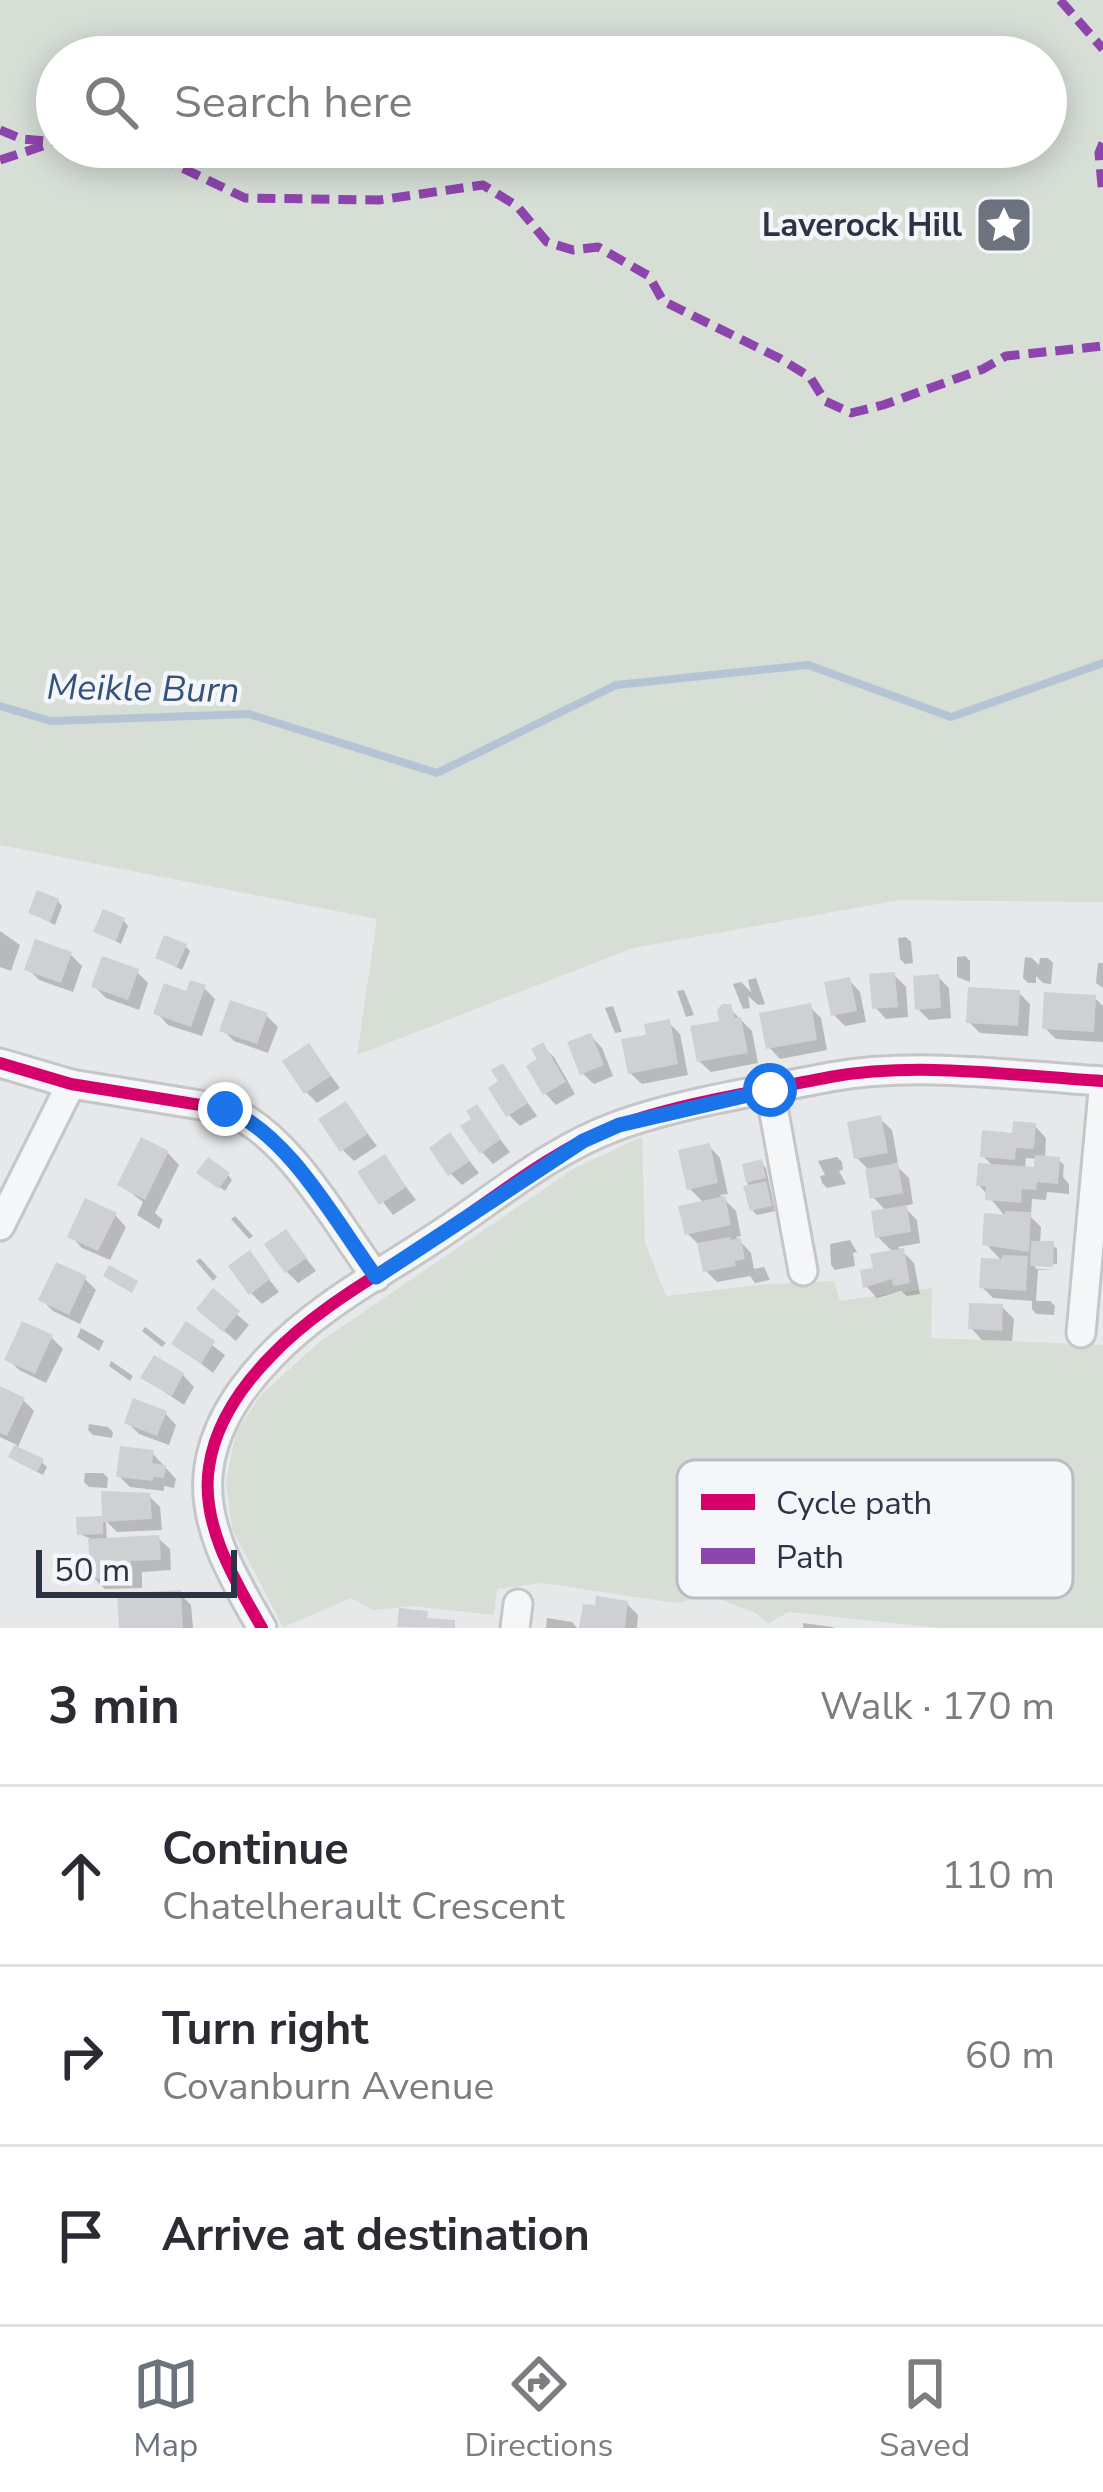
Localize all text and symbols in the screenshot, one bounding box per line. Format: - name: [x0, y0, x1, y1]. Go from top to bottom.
- search box: [36, 36, 1067, 168]
- icon: search: [78, 69, 144, 135]
- text: Search here: [174, 72, 413, 133]
- place icon: Laverock Hill: [973, 194, 1035, 256]
- place label: Laverock Hill: [762, 203, 962, 248]
- water label: Meikle Burn: [46, 663, 240, 715]
- route start: [743, 1063, 797, 1117]
- route end: [198, 1082, 252, 1136]
- legend: [677, 1460, 1073, 1598]
- text: Cycle path: [776, 1481, 932, 1526]
- text: Path: [776, 1535, 844, 1580]
- scale bar: [36, 1544, 237, 1597]
- text: 50 m: [54, 1548, 130, 1593]
- text: 3 min: [48, 1671, 180, 1741]
- text: Walk · 170 m: [820, 1680, 1055, 1733]
- text: Continue: [162, 1819, 349, 1880]
- icon: ahead: [48, 1843, 114, 1909]
- text: 110 m: [941, 1849, 1055, 1902]
- text: Chatelherault Crescent: [162, 1880, 565, 1933]
- text: Turn right: [162, 1999, 369, 2060]
- icon: right: [48, 2023, 114, 2089]
- text: 60 m: [965, 2029, 1055, 2082]
- text: Covanburn Avenue: [162, 2060, 494, 2113]
- icon: arrive: [48, 2203, 114, 2269]
- text: Arrive at destination: [162, 2205, 590, 2266]
- tab: Map: [133, 2351, 199, 2468]
- tab: Directions: [465, 2351, 613, 2468]
- tab: Saved: [879, 2351, 970, 2468]

